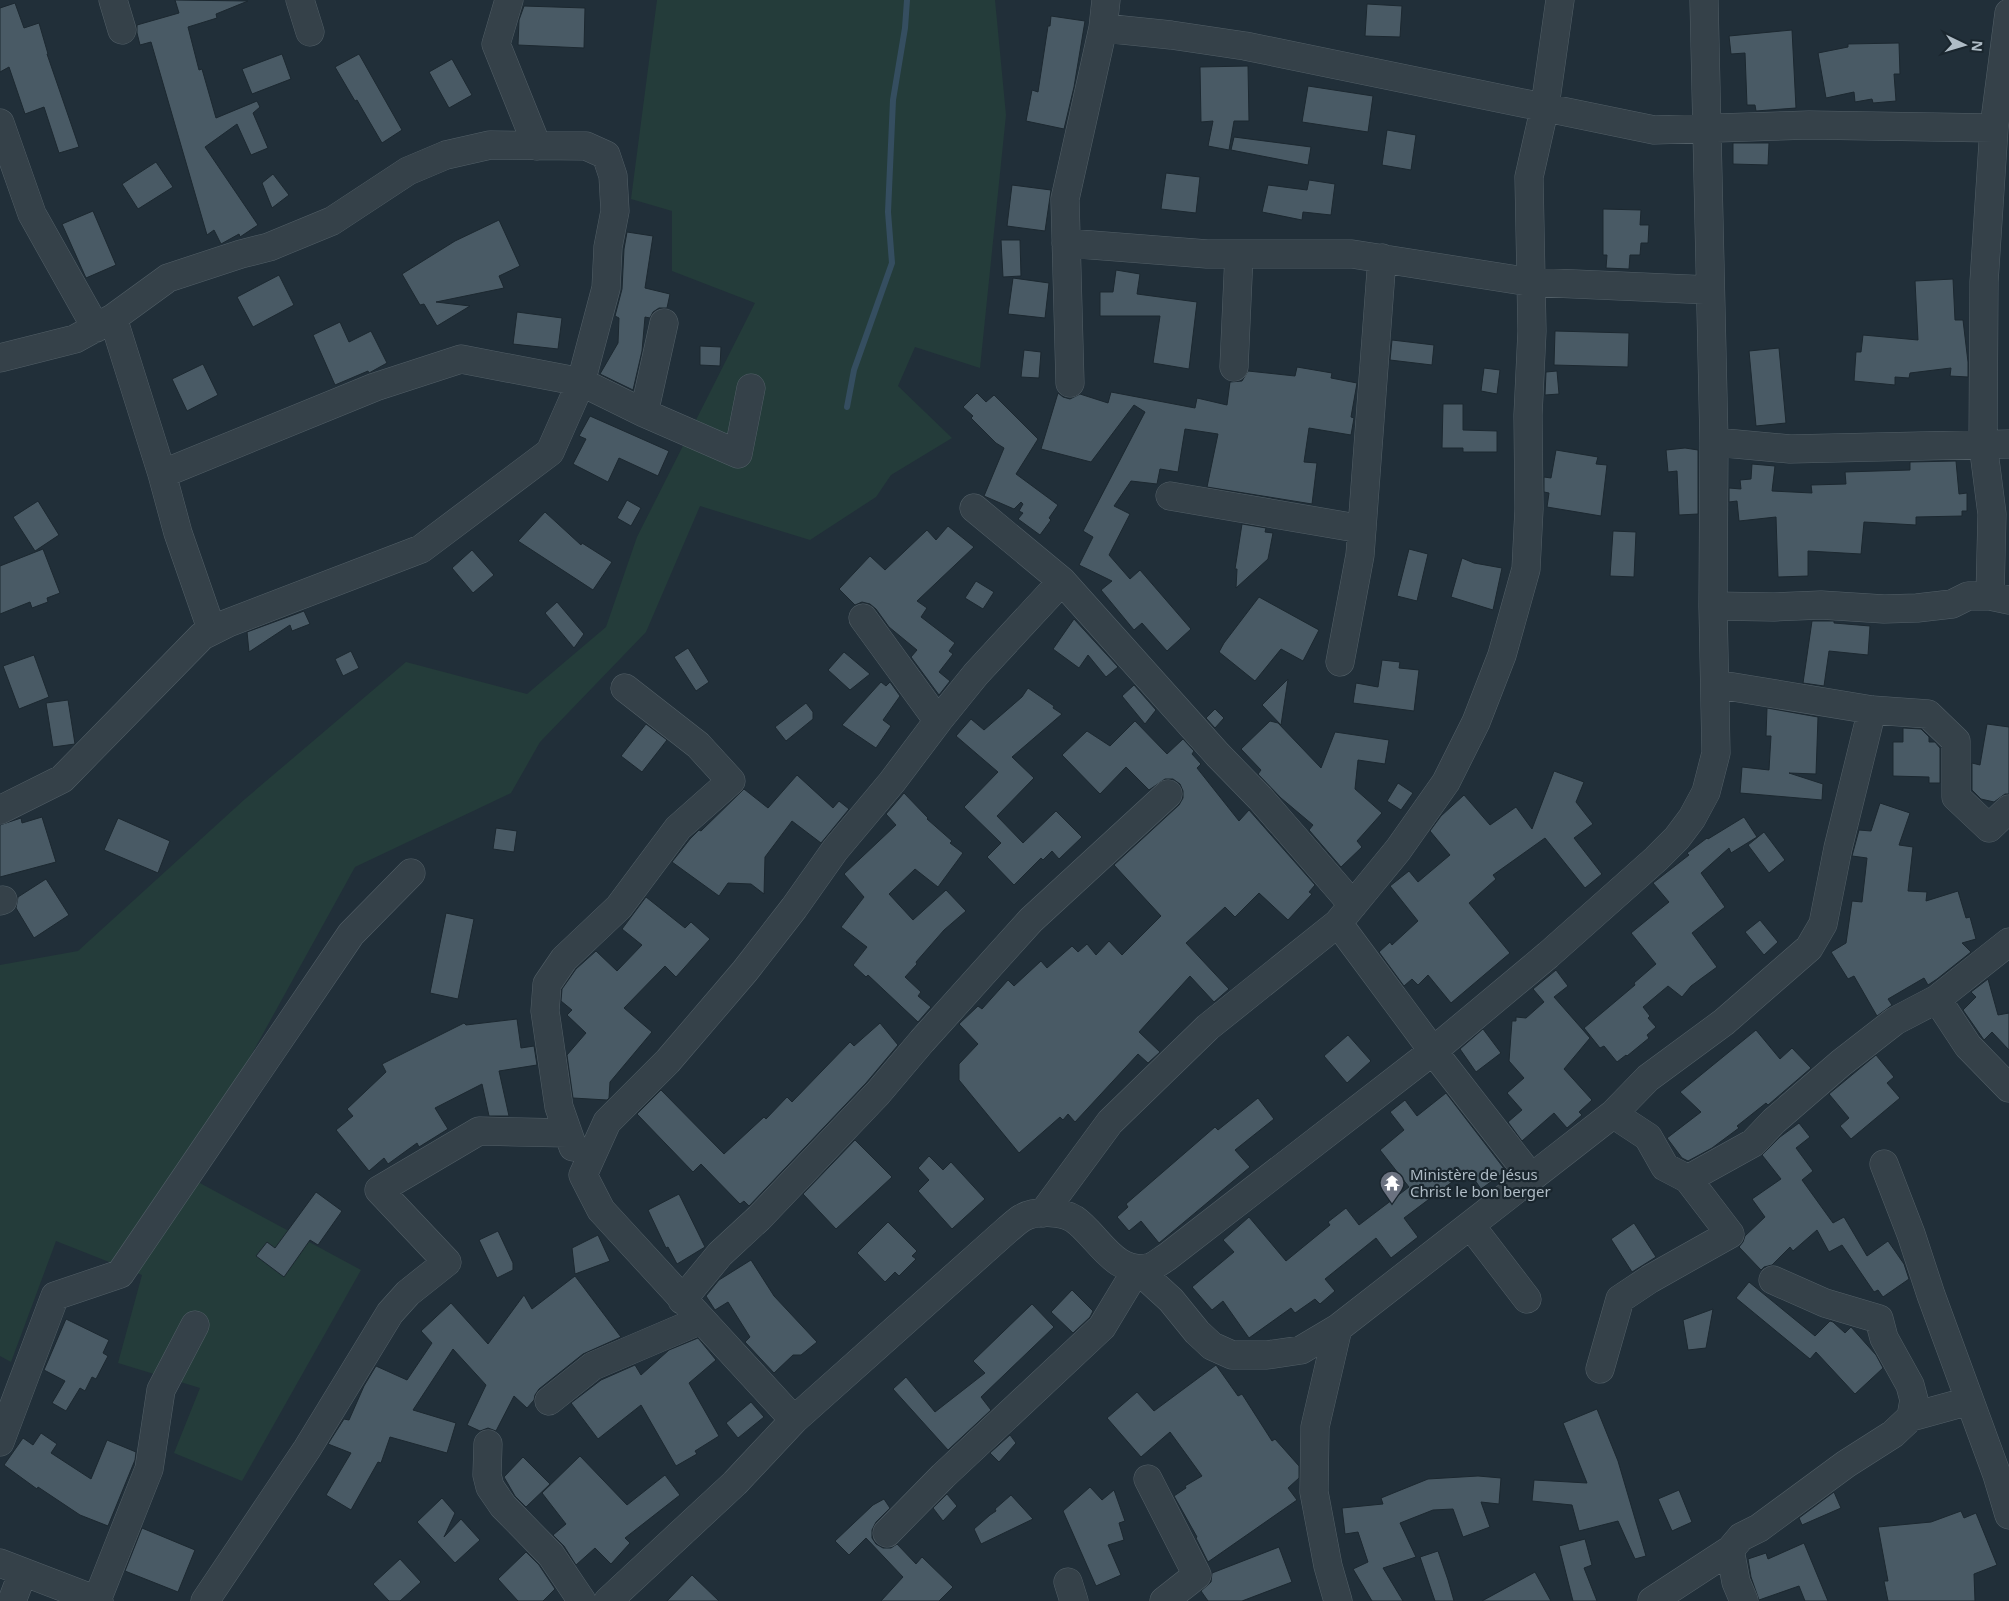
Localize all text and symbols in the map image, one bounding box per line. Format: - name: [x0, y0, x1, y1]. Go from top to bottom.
- north arrow: [1939, 20, 1989, 70]
- text: N: [1967, 40, 1987, 53]
- place label: Ministère de Jésus Christ le bon berger: [1410, 1164, 1551, 1201]
- temple icon: Ministère de Jésus Christ le bon berger: [1379, 1170, 1405, 1204]

